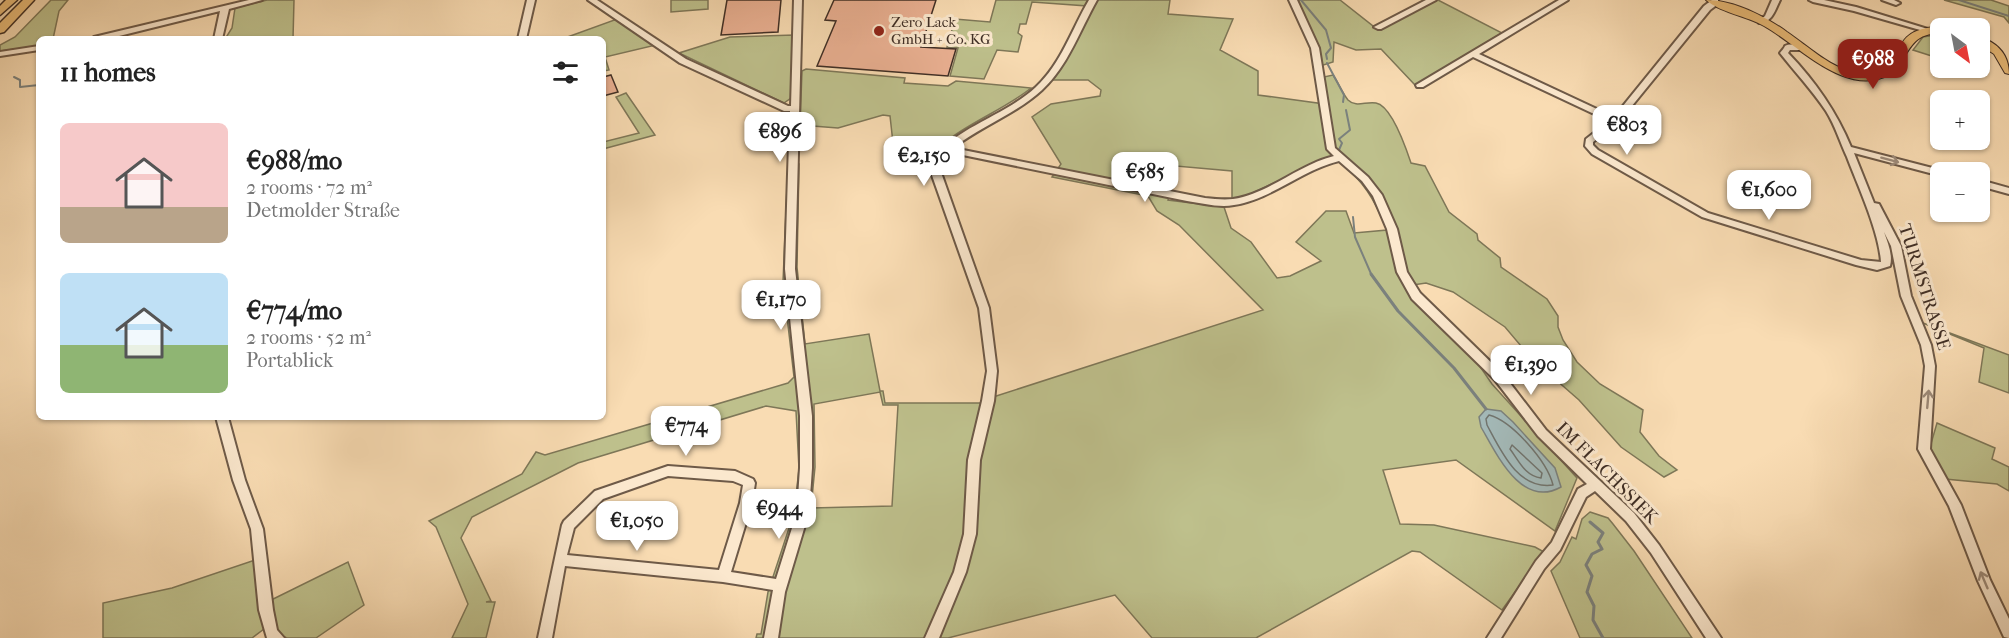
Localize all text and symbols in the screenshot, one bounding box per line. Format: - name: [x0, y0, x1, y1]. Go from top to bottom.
- place label: Zero Lack GmbH + Co. KG: [891, 13, 991, 48]
- north arrow: [1930, 18, 1990, 78]
- map controls: [1930, 18, 1990, 222]
- marker: Zero Lack GmbH + Co. KG: [872, 24, 886, 38]
- pin: €988: [1837, 39, 1909, 90]
- text: €988: [1852, 47, 1894, 70]
- icon: filters: [549, 56, 582, 89]
- text: 11 homes: [60, 57, 156, 88]
- button: +: [1930, 90, 1990, 150]
- pin: €803: [1591, 105, 1663, 156]
- pin: €896: [744, 112, 816, 163]
- text: €803: [1606, 113, 1648, 136]
- text: €896: [758, 120, 802, 143]
- pin: €2,150: [875, 136, 973, 187]
- text: €2,150: [898, 144, 950, 167]
- text: €988/mo: [246, 145, 342, 176]
- icon: home: [108, 147, 180, 219]
- pin: €585: [1109, 152, 1181, 203]
- one-way arrow: [1880, 155, 1899, 166]
- text: €585: [1125, 160, 1165, 183]
- button: −: [1930, 162, 1990, 222]
- pin: €1,600: [1720, 170, 1818, 221]
- text: 2 rooms · 72 m²: [246, 176, 372, 199]
- text: €1,600: [1741, 178, 1797, 201]
- text: Detmolder Straße: [246, 199, 400, 222]
- street label: TURMSTRASSE: [1894, 221, 1954, 353]
- pin: €1,170: [732, 280, 830, 331]
- text: €1,170: [756, 288, 806, 311]
- text: €774/mo: [246, 295, 342, 326]
- icon: home: [108, 297, 180, 369]
- text: 2 rooms · 52 m²: [246, 326, 371, 349]
- pin: €1,390: [1482, 345, 1580, 396]
- text: Portablick: [246, 349, 333, 372]
- text: €1,390: [1505, 353, 1557, 376]
- one-way arrow: [1923, 389, 1934, 409]
- pin: €774: [650, 406, 722, 457]
- text: €774: [665, 414, 707, 437]
- street label: IM FLACHSSIEK: [1552, 418, 1663, 529]
- pin: €944: [743, 489, 815, 540]
- text: €944: [756, 497, 802, 520]
- pin: €1,050: [588, 501, 686, 552]
- text: €1,050: [610, 509, 664, 532]
- one-way arrow: [1978, 571, 1989, 589]

